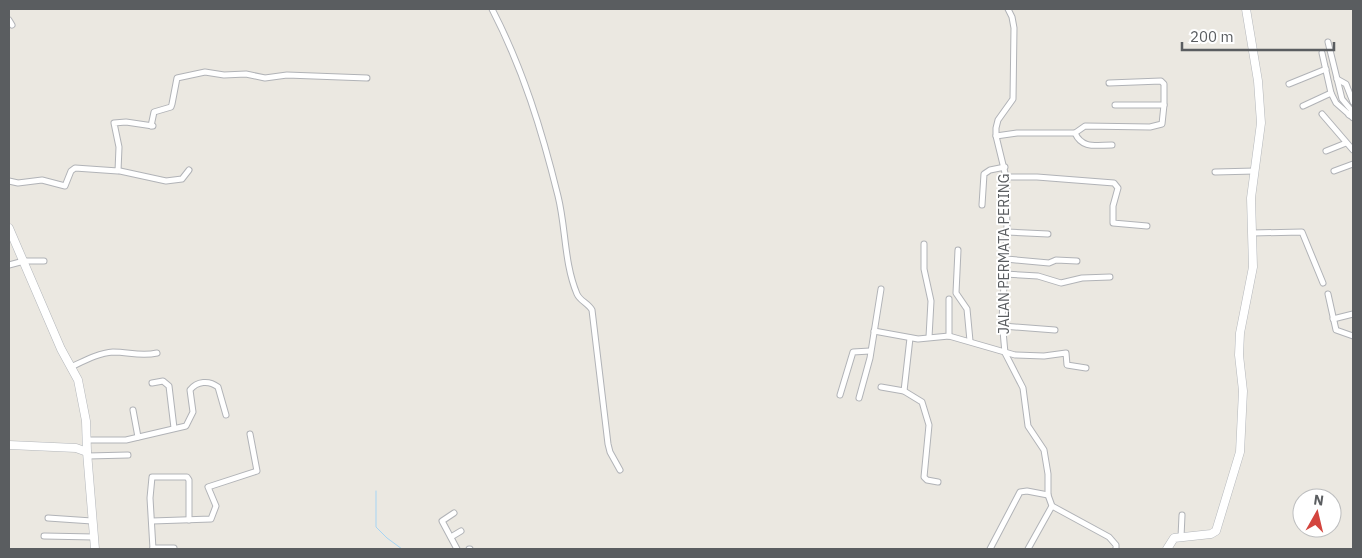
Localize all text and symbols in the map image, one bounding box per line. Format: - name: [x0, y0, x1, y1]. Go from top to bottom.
- scale bar: [1182, 20, 1334, 52]
- text: 200 m: [1190, 27, 1234, 46]
- street label: JALAN PERMATA PERING: [995, 174, 1013, 334]
- north arrow: [1292, 488, 1342, 538]
- text: N: [1313, 491, 1325, 510]

